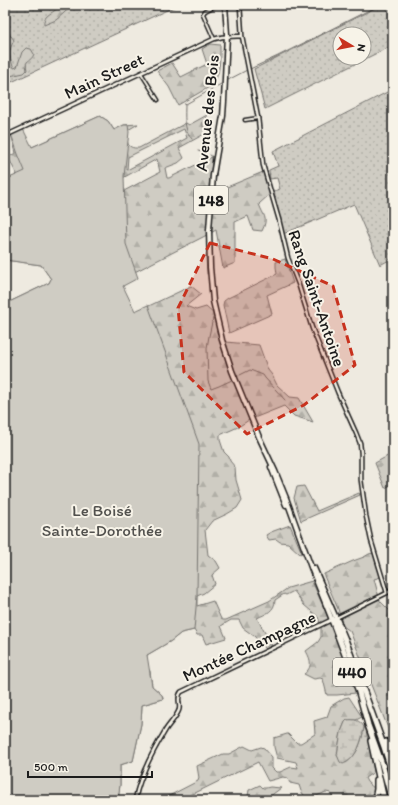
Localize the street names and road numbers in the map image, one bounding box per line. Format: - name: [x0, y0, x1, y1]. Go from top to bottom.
- street label: Main Street: [61, 49, 147, 103]
- street label: Avenue des Bois: [191, 54, 223, 172]
- road number: 148: [194, 186, 228, 214]
- street label: Rang Saint-Antoine: [284, 227, 350, 369]
- street label: Montée Champagne: [179, 606, 319, 686]
- road number: 440: [333, 658, 371, 686]

